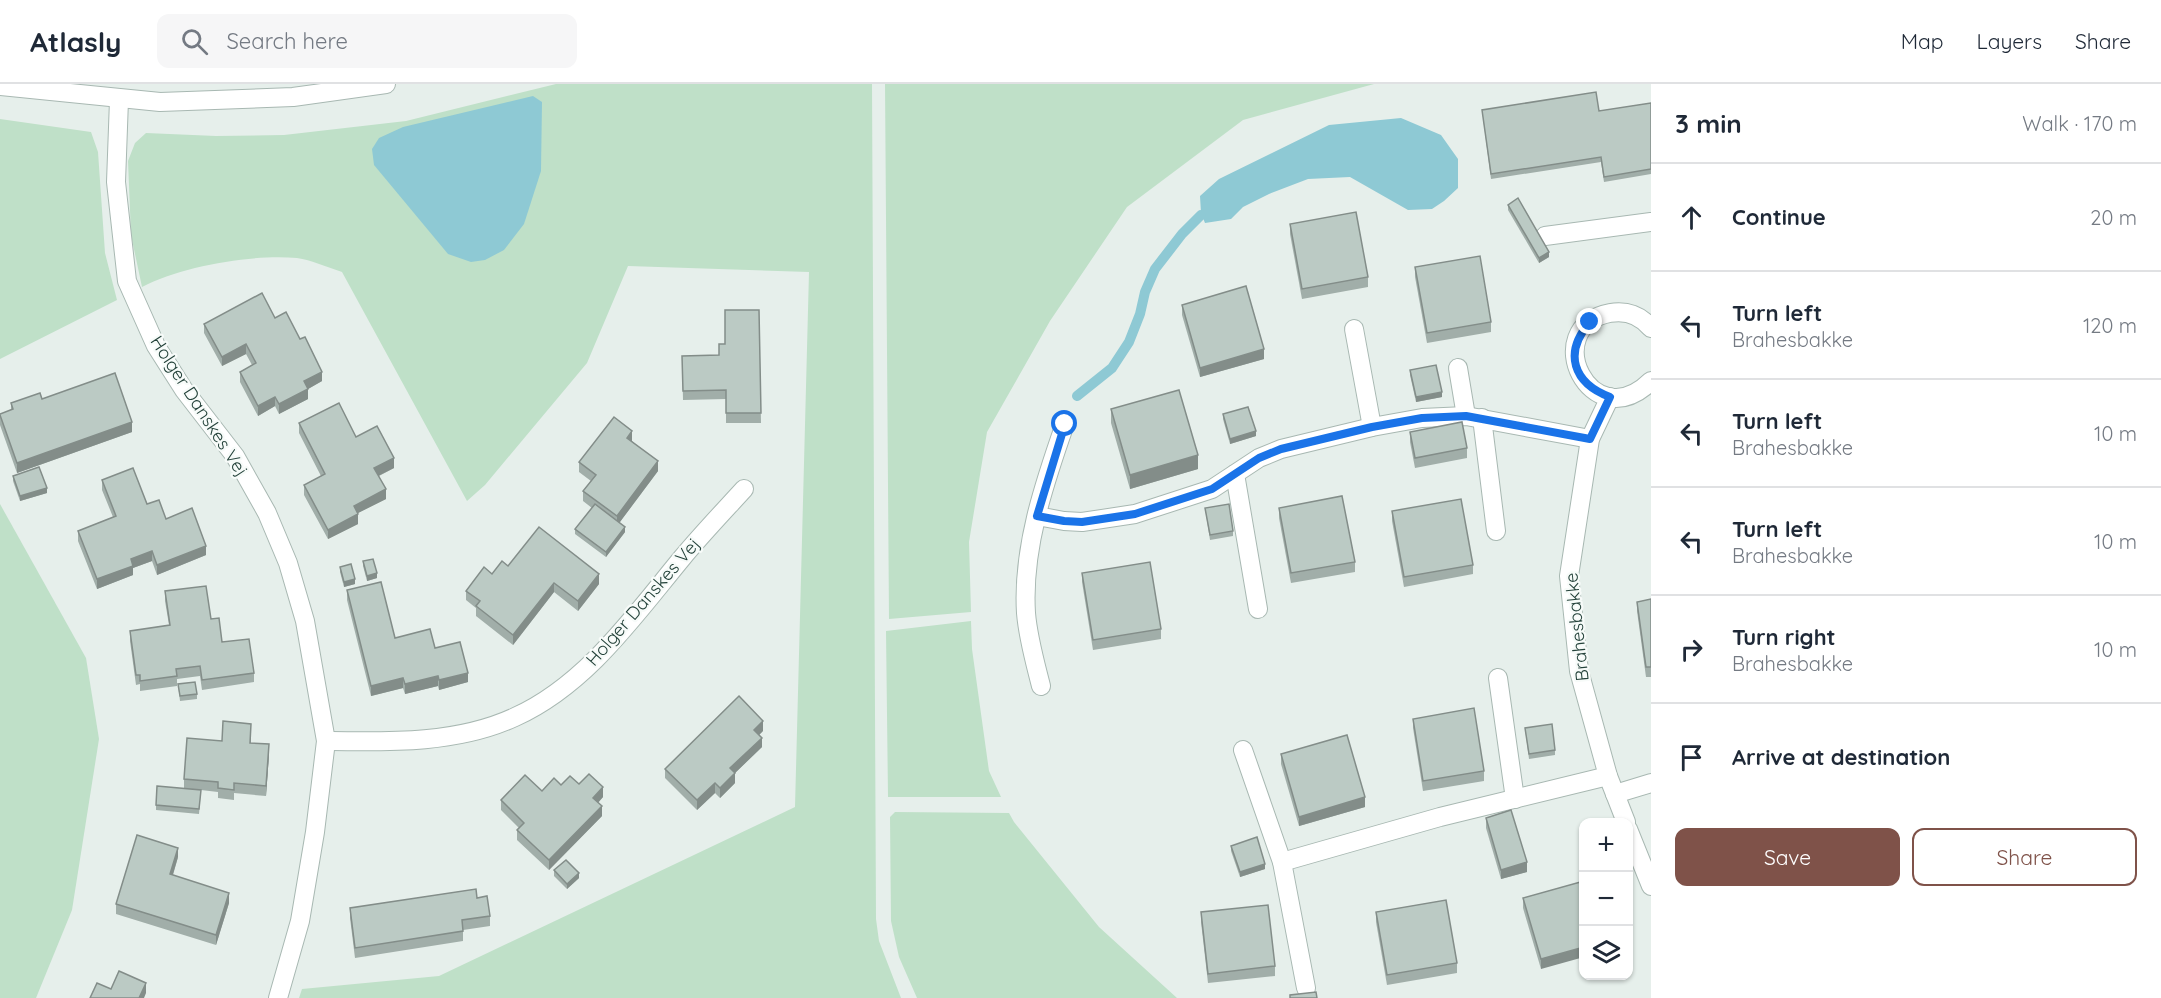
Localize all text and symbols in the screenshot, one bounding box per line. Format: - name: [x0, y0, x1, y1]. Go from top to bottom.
- search box: [157, 14, 577, 68]
- text: Atlasly: [30, 24, 121, 59]
- icon: search: [178, 25, 211, 58]
- text: Search here: [226, 27, 348, 55]
- text: Map: [1901, 28, 1944, 54]
- text: Layers: [1977, 28, 2042, 54]
- text: Share: [2075, 28, 2131, 54]
- text: 3 min: [1675, 107, 1742, 140]
- text: Walk · 170 m: [2022, 111, 2137, 136]
- icon: ahead: [1675, 201, 1708, 234]
- text: Continue: [1732, 203, 1826, 231]
- text: 20 m: [2090, 205, 2137, 230]
- text: Turn left: [1732, 299, 1822, 327]
- route end: [1576, 308, 1602, 334]
- icon: left: [1675, 309, 1708, 342]
- text: 120 m: [2083, 313, 2137, 338]
- text: Brahesbakke: [1732, 327, 1853, 352]
- street label: Holger Danskes Vej: [145, 331, 253, 480]
- text: Turn left: [1732, 407, 1822, 435]
- route start: [1051, 410, 1077, 436]
- icon: left: [1675, 417, 1708, 450]
- text: 10 m: [2094, 421, 2137, 446]
- text: Brahesbakke: [1732, 435, 1853, 460]
- text: Turn left: [1732, 515, 1822, 543]
- icon: left: [1675, 525, 1708, 558]
- text: 10 m: [2094, 529, 2137, 554]
- street label: Holger Danskes Vej: [581, 533, 705, 671]
- text: Brahesbakke: [1732, 543, 1853, 568]
- street label: Brahesbakke: [1559, 572, 1594, 682]
- text: Turn right: [1732, 623, 1836, 651]
- icon: right: [1675, 633, 1708, 666]
- text: 10 m: [2094, 637, 2137, 662]
- text: Brahesbakke: [1732, 651, 1853, 676]
- icon: arrive: [1675, 741, 1708, 774]
- text: Arrive at destination: [1732, 743, 1950, 771]
- map controls: [1579, 818, 1633, 980]
- button: +: [1579, 818, 1633, 872]
- button: Save: [1675, 828, 1900, 886]
- button: Share: [1912, 828, 2137, 886]
- button: −: [1579, 872, 1633, 926]
- button: layers: [1579, 926, 1633, 980]

